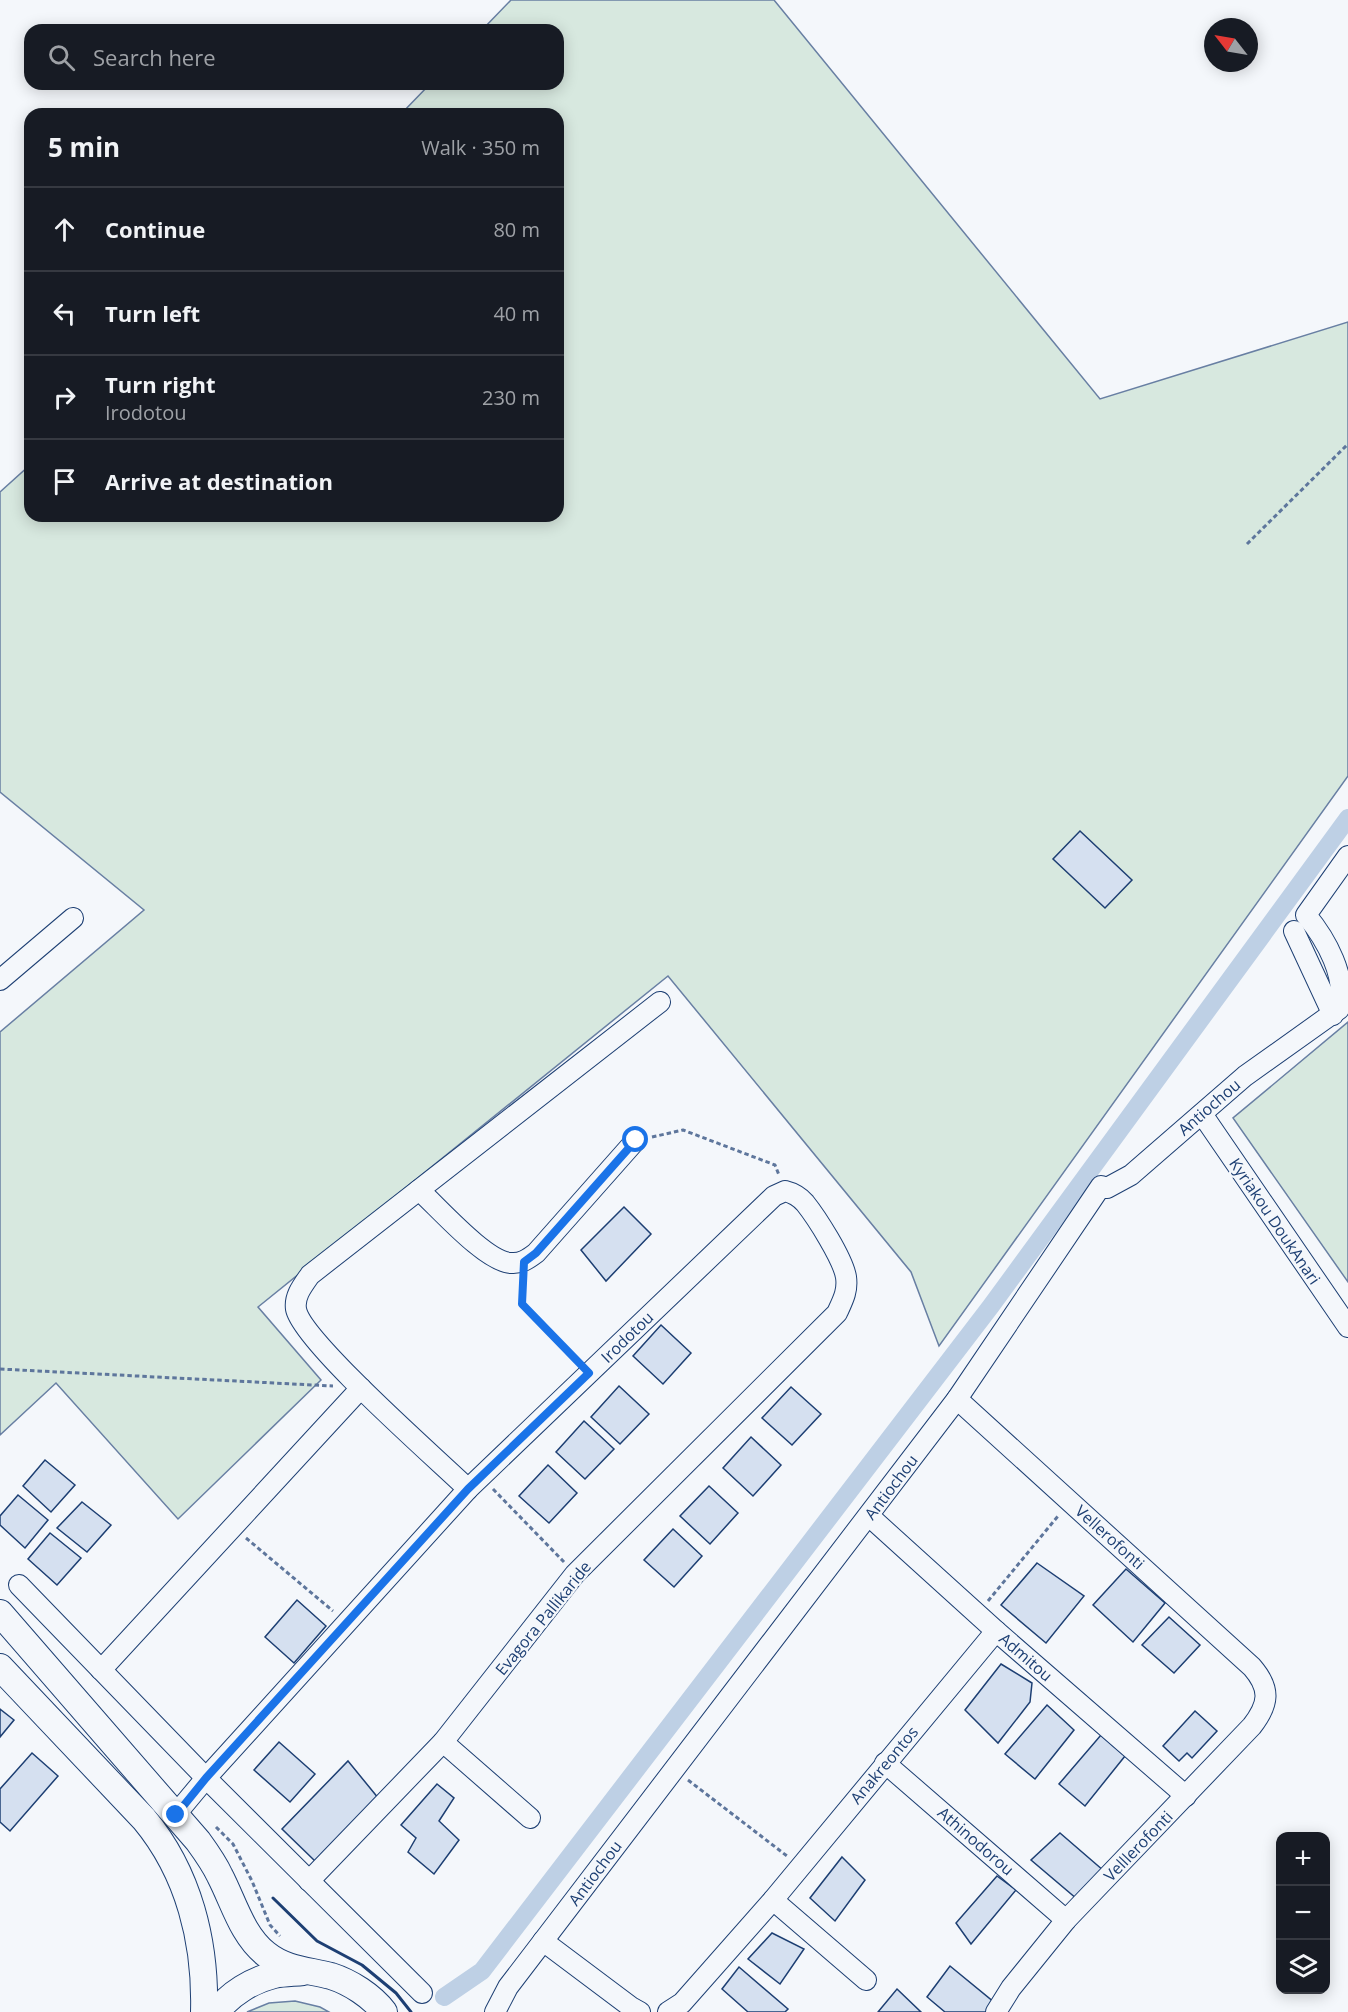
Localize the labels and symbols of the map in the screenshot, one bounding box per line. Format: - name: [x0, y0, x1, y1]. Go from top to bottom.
- north arrow: [1204, 18, 1258, 72]
- street label: Antiochou: [1173, 1074, 1245, 1140]
- route start: [622, 1126, 648, 1152]
- street label: Kyriakou DoukAnari: [1224, 1153, 1326, 1289]
- street label: Irodotou: [596, 1306, 658, 1368]
- street label: Antiochou: [859, 1450, 923, 1524]
- street label: Vellerofonti: [1071, 1500, 1149, 1574]
- street label: Evagora Pallikaride: [490, 1556, 596, 1680]
- street label: Admitou: [995, 1628, 1057, 1686]
- street label: Anakreontos: [845, 1721, 923, 1809]
- route end: [162, 1801, 188, 1827]
- street label: Athinodorou: [933, 1802, 1019, 1880]
- street label: Velllerofonti: [1099, 1806, 1177, 1886]
- street label: Antiochou: [563, 1836, 627, 1910]

